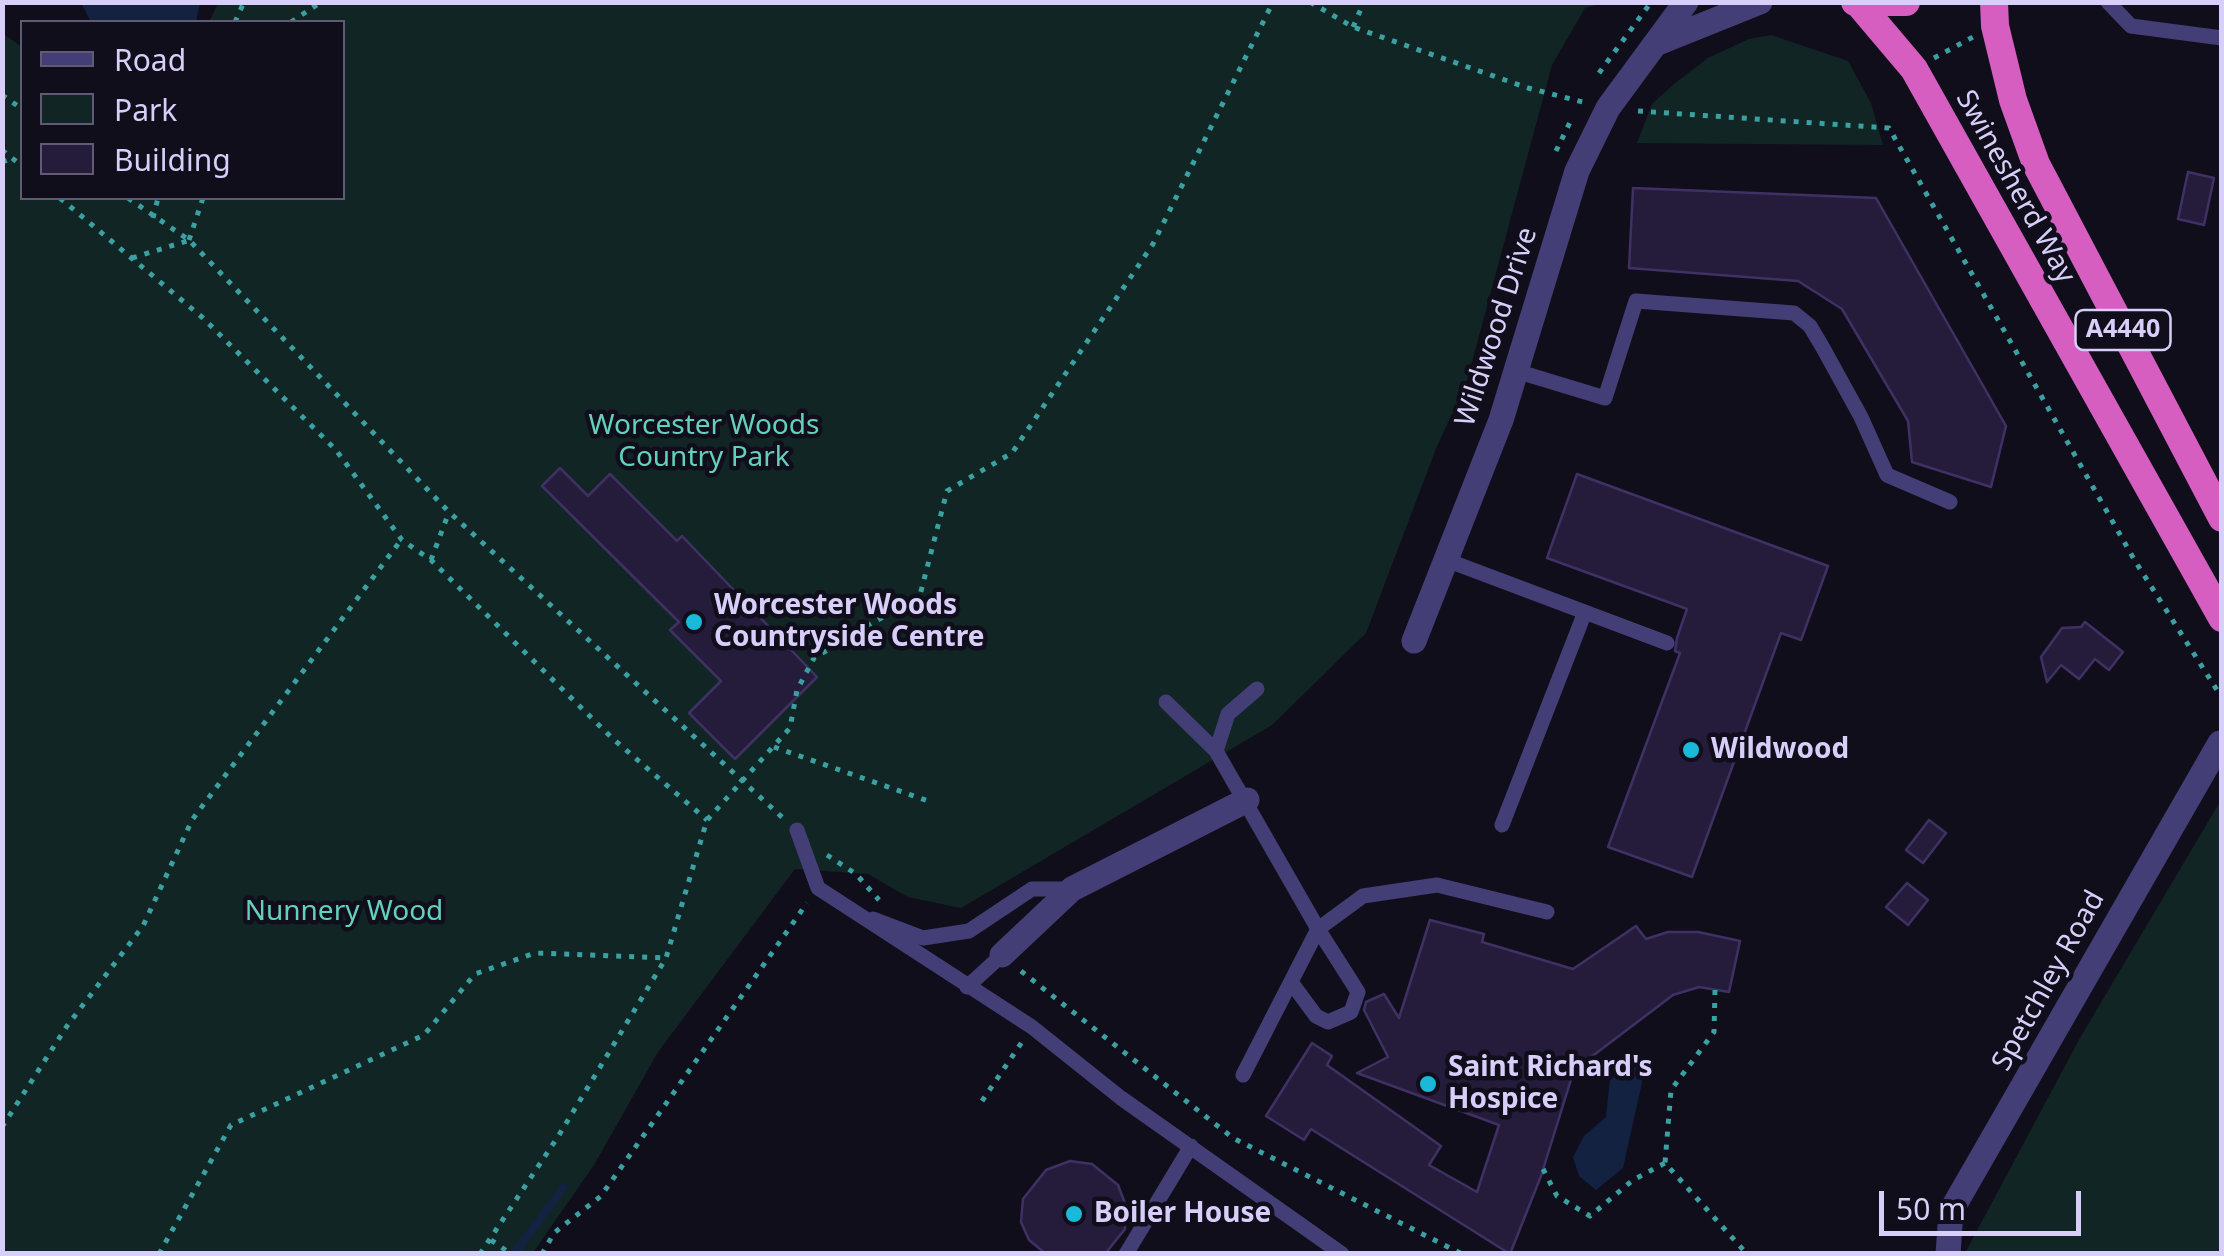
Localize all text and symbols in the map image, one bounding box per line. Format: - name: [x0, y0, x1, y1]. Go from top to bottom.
- legend: [20, 20, 345, 200]
- text: Road: [114, 39, 186, 80]
- street label: Swinesherd Way: [1948, 85, 2082, 289]
- text: Park: [114, 89, 177, 130]
- text: Building: [114, 139, 231, 180]
- street label: Wildwood Drive: [1449, 223, 1545, 431]
- road number: A4440: [2076, 310, 2170, 350]
- park label: Worcester Woods Country Park: [589, 409, 819, 475]
- place label: Worcester Woods Countryside Centre: [714, 589, 984, 655]
- marker: Worcester Woods Countryside Centre: [683, 611, 705, 633]
- place label: Wildwood: [1711, 733, 1849, 767]
- marker: Wildwood: [1680, 739, 1702, 761]
- street label: Spetchley Road: [1986, 885, 2112, 1077]
- park label: Nunnery Wood: [245, 895, 443, 929]
- place label: Saint Richard's Hospice: [1448, 1051, 1653, 1117]
- marker: Saint Richard's Hospice: [1417, 1073, 1439, 1095]
- scale bar: [1884, 1171, 2086, 1233]
- text: 50 m: [1896, 1188, 1966, 1229]
- place label: Boiler House: [1094, 1197, 1271, 1231]
- marker: Boiler House: [1063, 1203, 1085, 1225]

